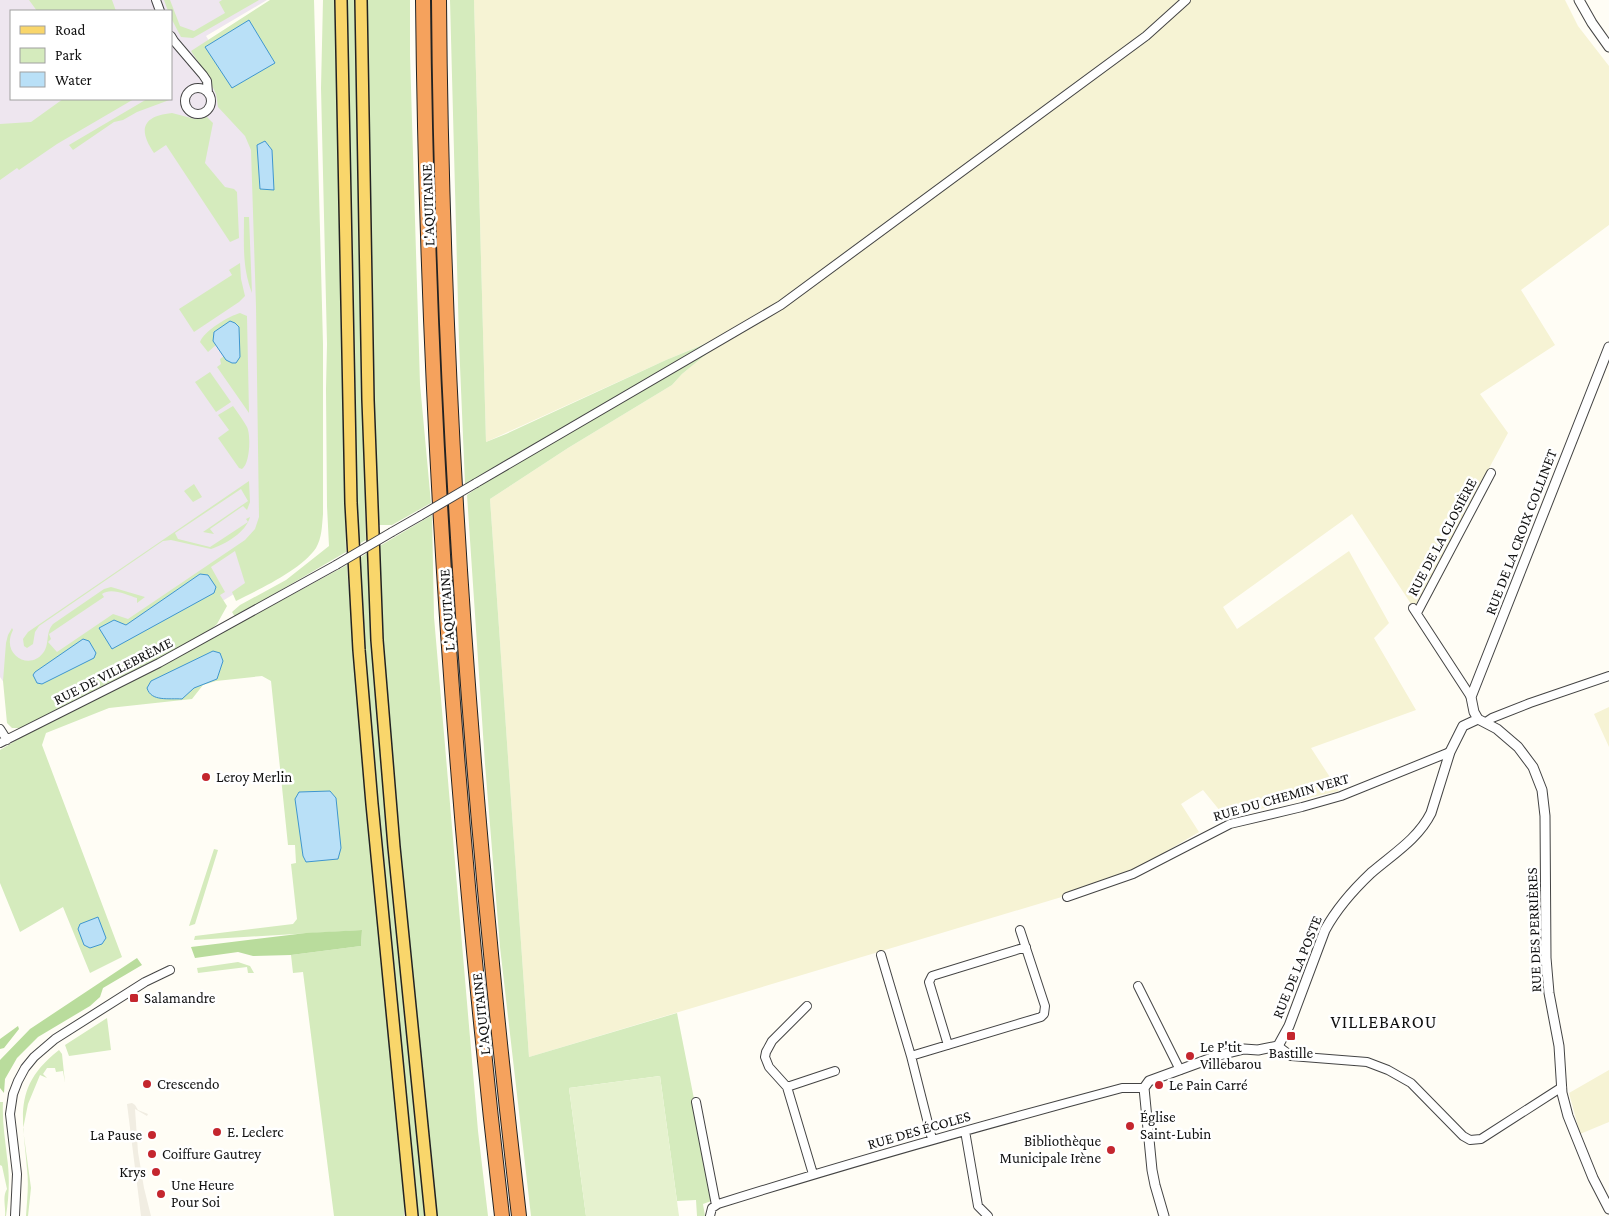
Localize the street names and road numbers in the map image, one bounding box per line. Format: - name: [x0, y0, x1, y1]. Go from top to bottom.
- street label: L'AQUITAINE: [419, 164, 437, 246]
- street label: RUE DE LA CROIX COLLINET: [1482, 447, 1560, 617]
- street label: RUE DE LA CLOSIÈRE: [1404, 475, 1480, 599]
- street label: L'AQUITAINE: [436, 568, 458, 652]
- street label: RUE DE VILLEBRÈME: [51, 634, 175, 708]
- street label: RUE DU CHEMIN VERT: [1211, 770, 1351, 824]
- street label: RUE DES PERRIÈRES: [1524, 867, 1544, 993]
- street label: RUE DE LA POSTE: [1269, 913, 1325, 1021]
- street label: L'AQUITAINE: [469, 972, 493, 1056]
- street label: RUE DES ÉCOLES: [866, 1108, 972, 1152]

